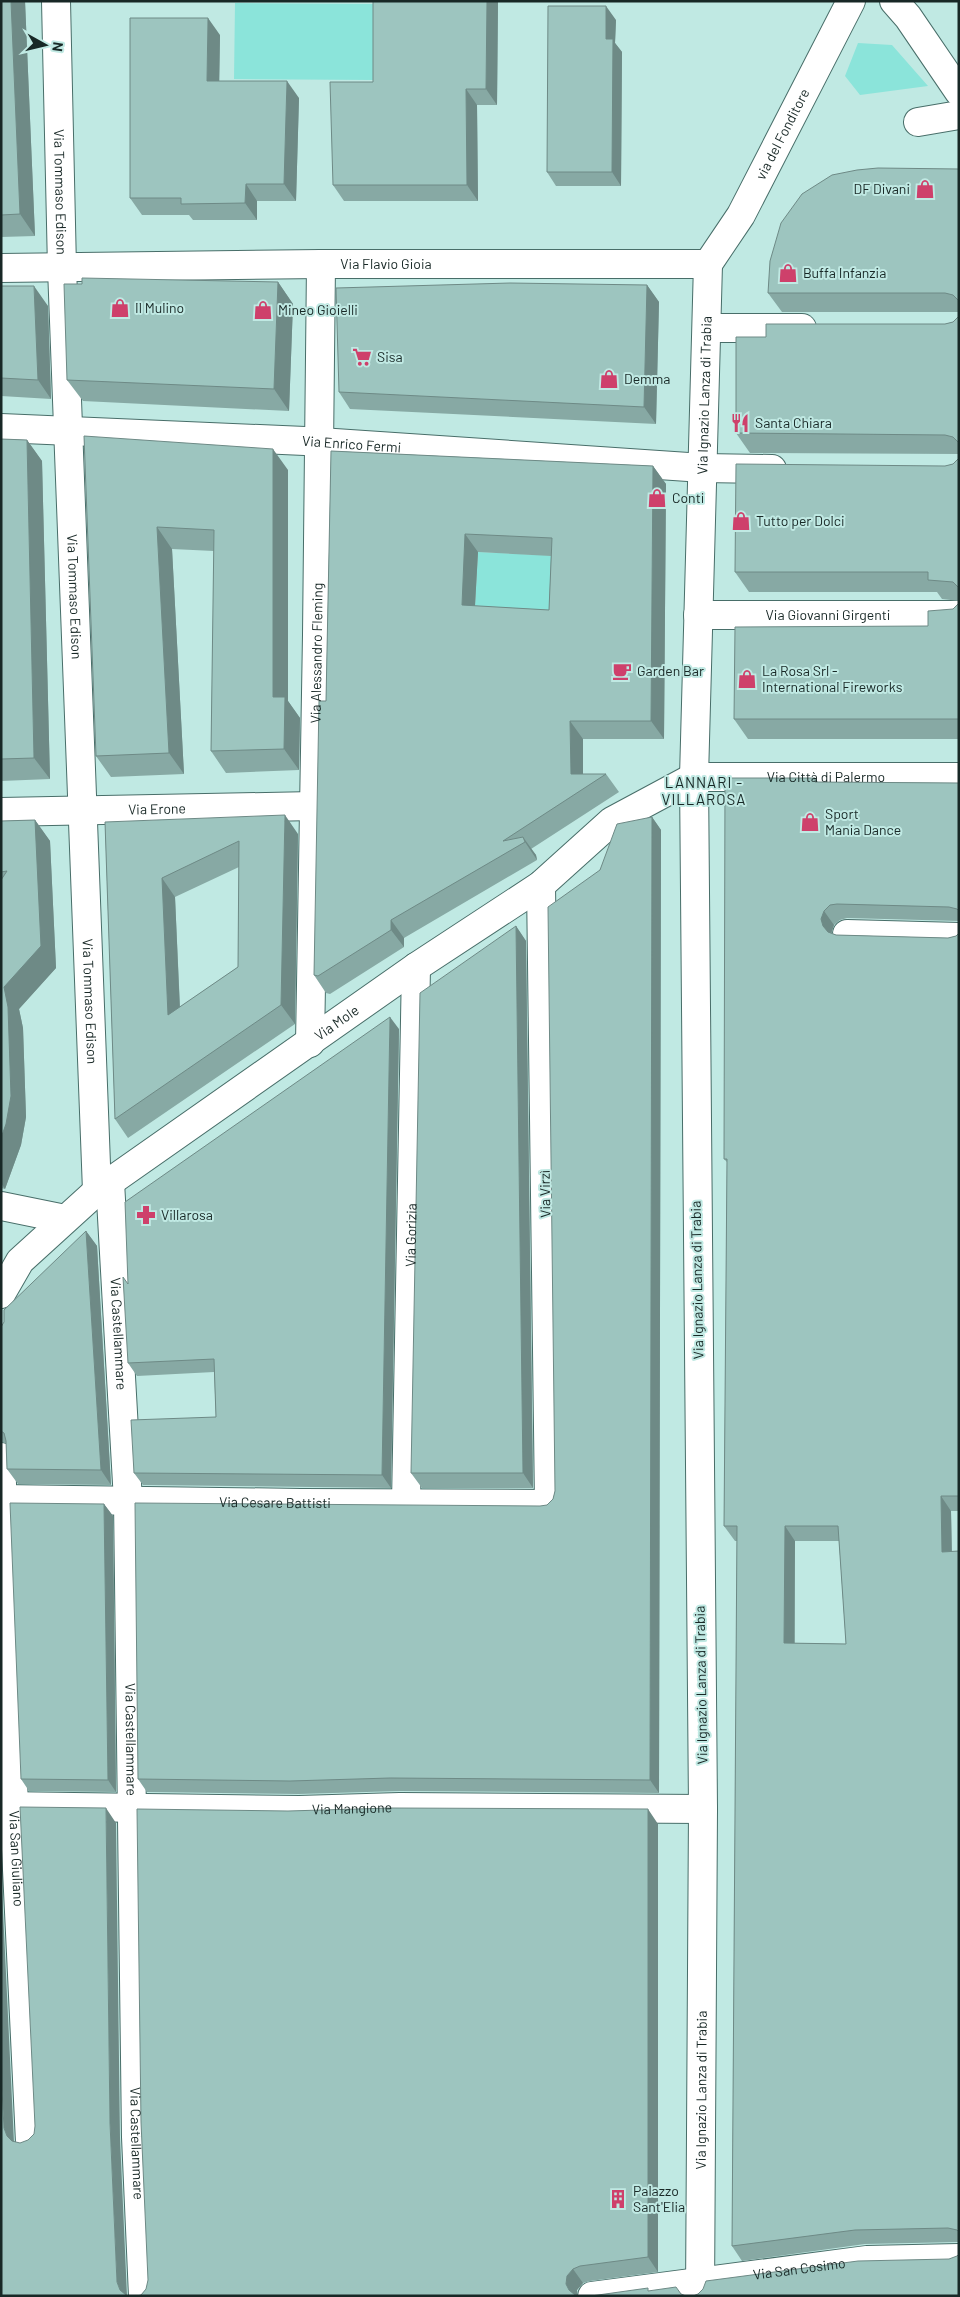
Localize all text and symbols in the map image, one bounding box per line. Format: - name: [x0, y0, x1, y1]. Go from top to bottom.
- north arrow: [20, 20, 70, 70]
- text: N: [49, 41, 67, 53]
- street label: via del Fonditore: [752, 85, 813, 182]
- street label: Via Tommaso Edison: [51, 129, 71, 255]
- shop icon: DF Divani: [914, 178, 936, 200]
- place label: DF Divani: [854, 180, 910, 197]
- street label: Via Flavio Gioia: [340, 255, 432, 272]
- shop icon: Buffa Infanzia: [777, 262, 799, 284]
- place label: Buffa Infanzia: [803, 264, 886, 281]
- shop icon: Il Mulino: [109, 297, 131, 319]
- place label: Il Mulino: [135, 299, 184, 316]
- shop icon: Mineo Gioielli: [252, 299, 274, 321]
- place label: Mineo Gioielli: [278, 301, 358, 318]
- street label: Via Ignazio Lanza di Trabia: [693, 316, 715, 475]
- supermarket icon: Sisa: [351, 346, 373, 368]
- place label: Sisa: [377, 348, 403, 365]
- shop icon: Demma: [598, 368, 620, 390]
- place label: Demma: [624, 370, 670, 387]
- restaurant icon: Santa Chiara: [729, 412, 751, 434]
- place label: Santa Chiara: [755, 414, 832, 431]
- street label: Via Enrico Fermi: [302, 432, 402, 456]
- shop icon: Conti: [646, 487, 668, 509]
- place label: Conti: [672, 489, 704, 506]
- shop icon: Tutto per Dolci: [730, 510, 752, 532]
- place label: Tutto per Dolci: [756, 512, 845, 529]
- street label: Via Tommaso Edison: [64, 534, 86, 660]
- street label: Via Alessandro Fleming: [306, 583, 326, 724]
- street label: Via Giovanni Girgenti: [766, 606, 890, 623]
- cafe icon: Garden Bar: [611, 660, 633, 682]
- place label: Garden Bar: [637, 662, 704, 679]
- place label: La Rosa Srl - International Fireworks: [762, 662, 903, 695]
- shop icon: La Rosa Srl - International Fireworks: [736, 668, 758, 690]
- street label: Via Città di Palermo: [767, 768, 885, 785]
- district label: LANNARI - VILLAROSA: [662, 773, 746, 808]
- street label: Via Erone: [128, 799, 186, 818]
- place label: Sport Mania Dance: [825, 805, 901, 838]
- shop icon: Sport Mania Dance: [799, 811, 821, 833]
- street label: Via Tommaso Edison: [79, 938, 101, 1064]
- street label: Via Mole: [311, 1001, 362, 1044]
- street label: Via Virzì: [536, 1170, 553, 1218]
- street label: Via Ignazio Lanza di Trabia: [687, 1201, 706, 1359]
- street label: Via Gorizia: [401, 1203, 420, 1267]
- pharmacy icon: Villarosa: [135, 1204, 157, 1226]
- place label: Villarosa: [161, 1206, 213, 1223]
- street label: Via Castellammare: [107, 1277, 131, 1391]
- street label: Via Cesare Battisti: [219, 1493, 331, 1511]
- street label: Via Ignazio Lanza di Trabia: [691, 1606, 710, 1764]
- street label: Via Castellammare: [122, 1683, 141, 1796]
- street label: Via Mangione: [312, 1798, 392, 1818]
- street label: Via San Giuliano: [6, 1810, 28, 1907]
- street label: Via Ignazio Lanza di Trabia: [692, 2011, 710, 2169]
- street label: Via Castellammare: [127, 2087, 148, 2200]
- place label: Palazzo Sant'Elia: [633, 2182, 685, 2215]
- building icon: Palazzo Sant'Elia: [607, 2188, 629, 2210]
- street label: Via San Cosimo: [752, 2254, 846, 2283]

